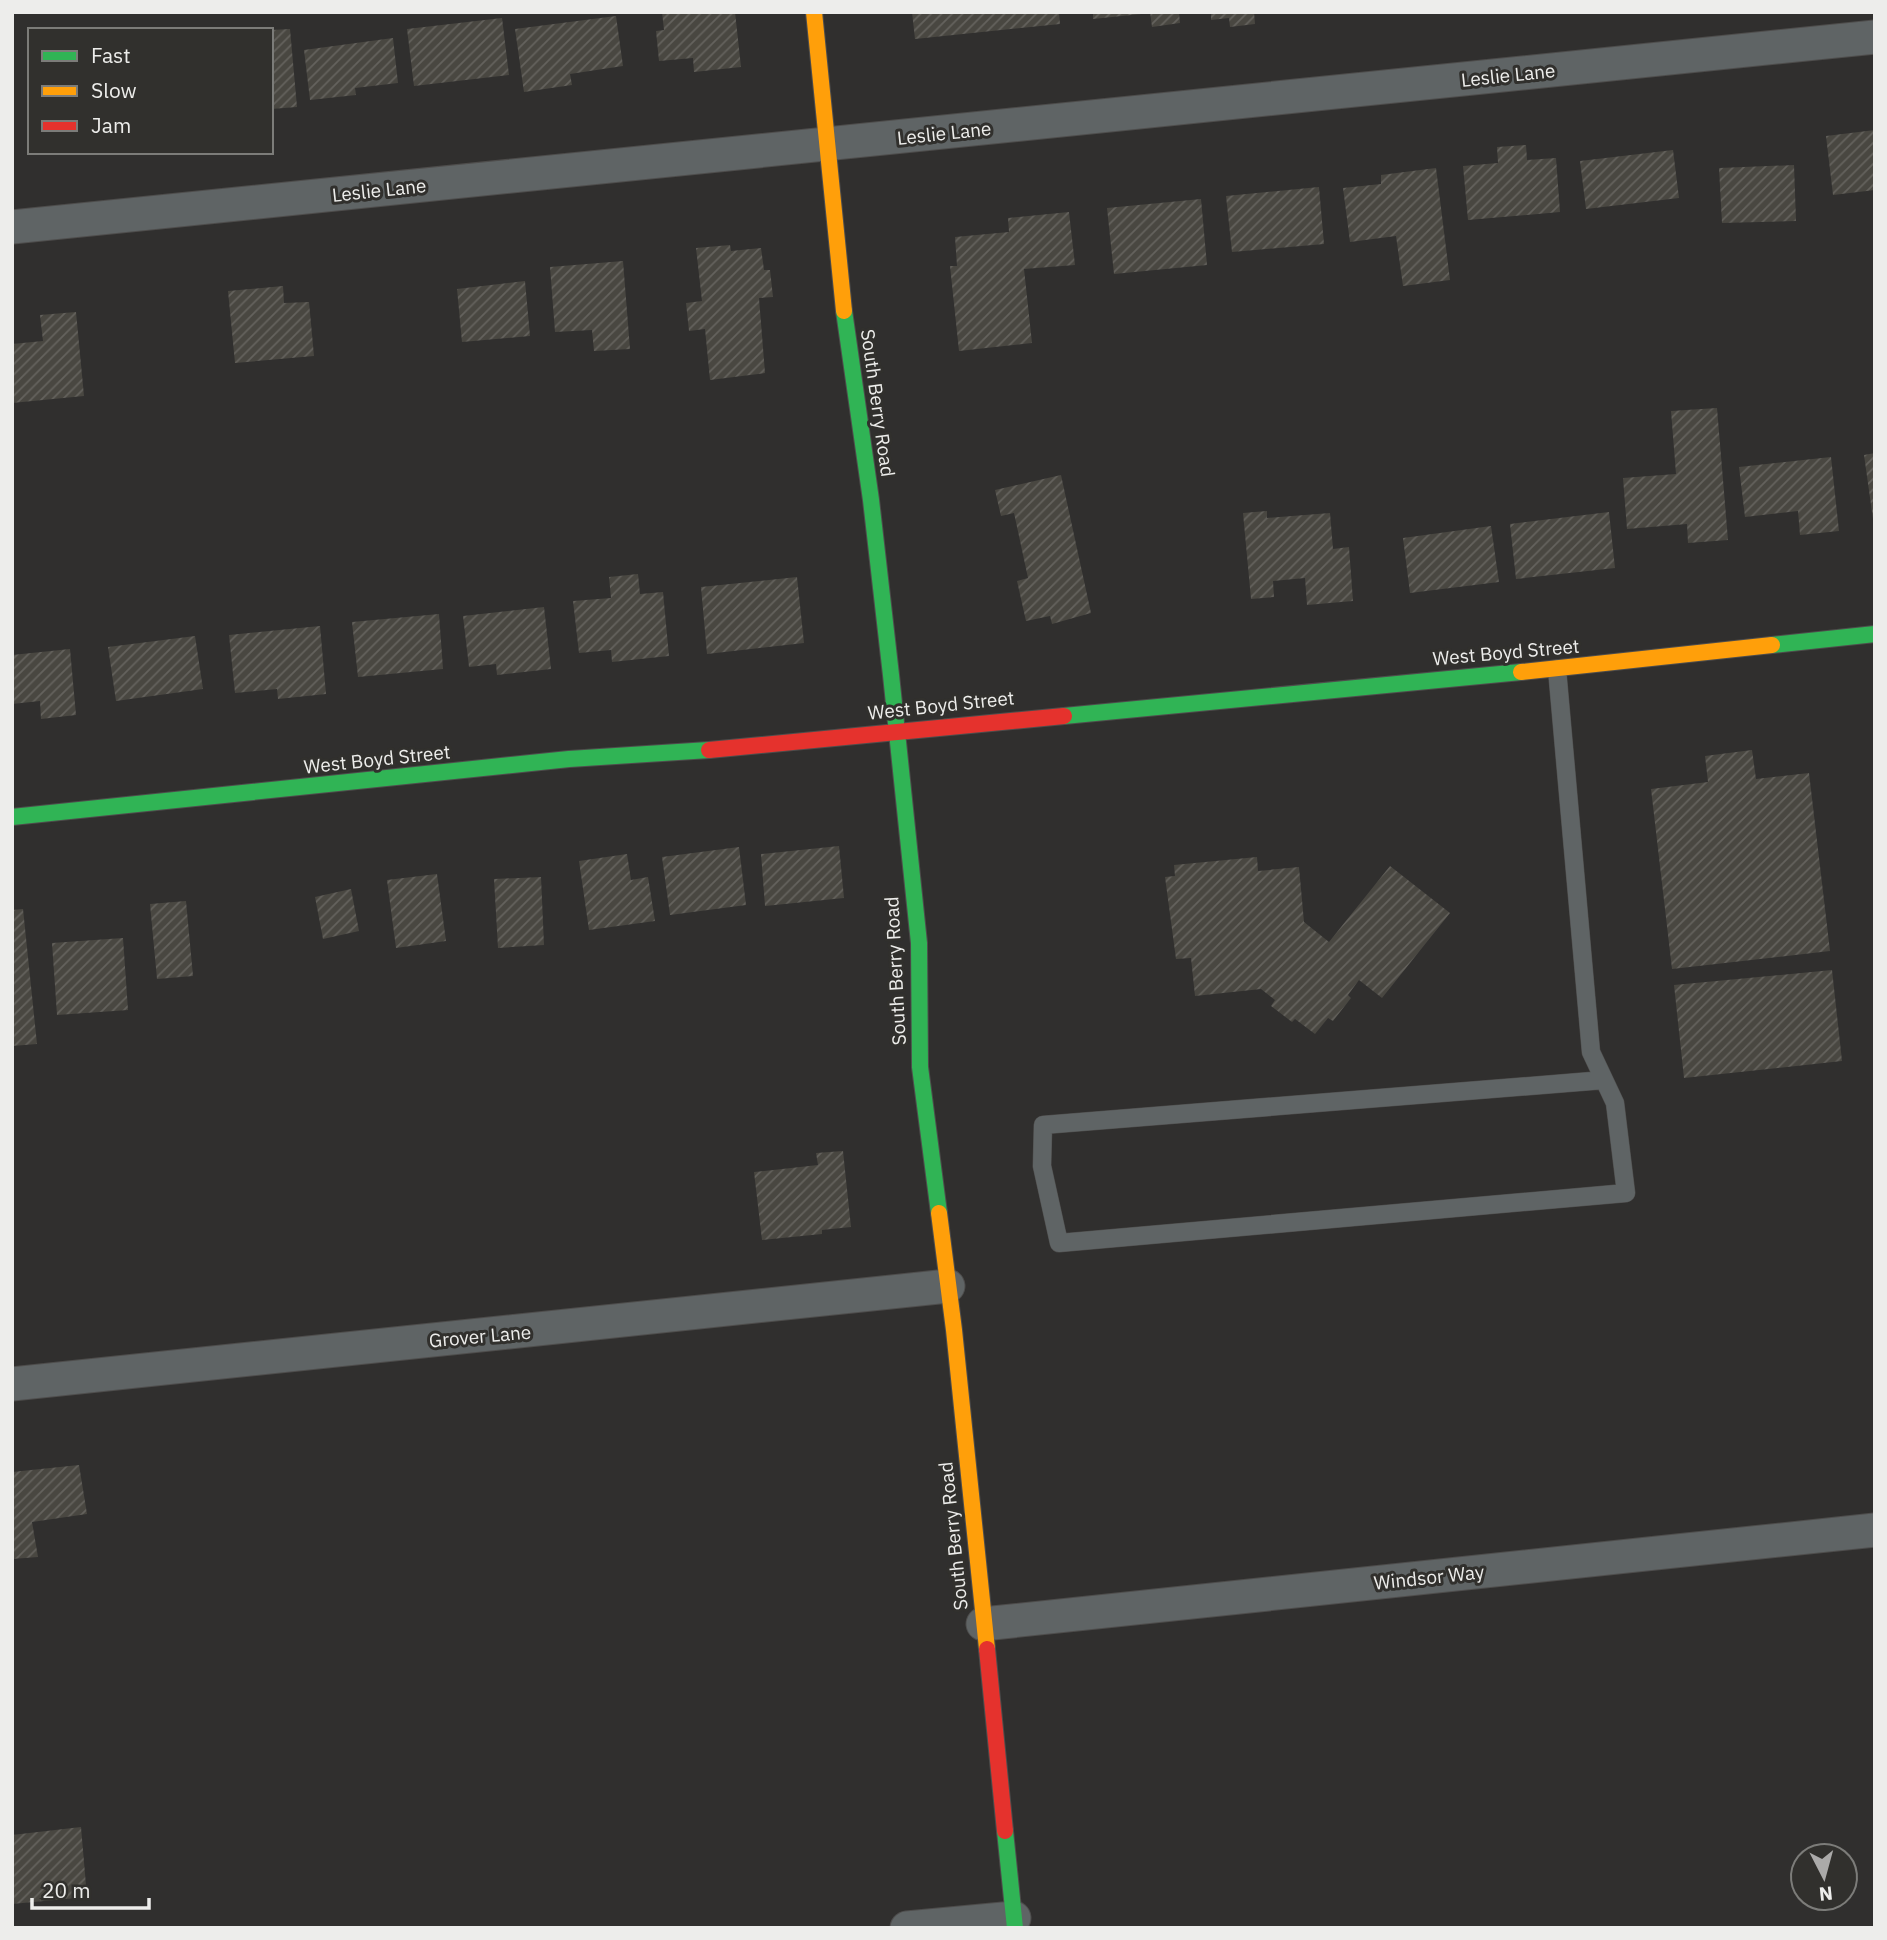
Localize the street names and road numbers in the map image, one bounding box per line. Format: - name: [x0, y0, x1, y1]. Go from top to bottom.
- street label: Leslie Lane: [1460, 58, 1556, 92]
- street label: Leslie Lane: [896, 116, 992, 150]
- street label: Leslie Lane: [331, 173, 427, 207]
- street label: South Berry Road: [856, 328, 900, 478]
- street label: West Boyd Street: [1432, 634, 1580, 670]
- street label: West Boyd Street: [866, 685, 1016, 725]
- street label: West Boyd Street: [302, 739, 452, 779]
- street label: South Berry Road: [879, 896, 911, 1046]
- street label: Grover Lane: [428, 1320, 532, 1352]
- street label: South Berry Road: [933, 1461, 973, 1611]
- street label: Windsor Way: [1372, 1559, 1486, 1595]

